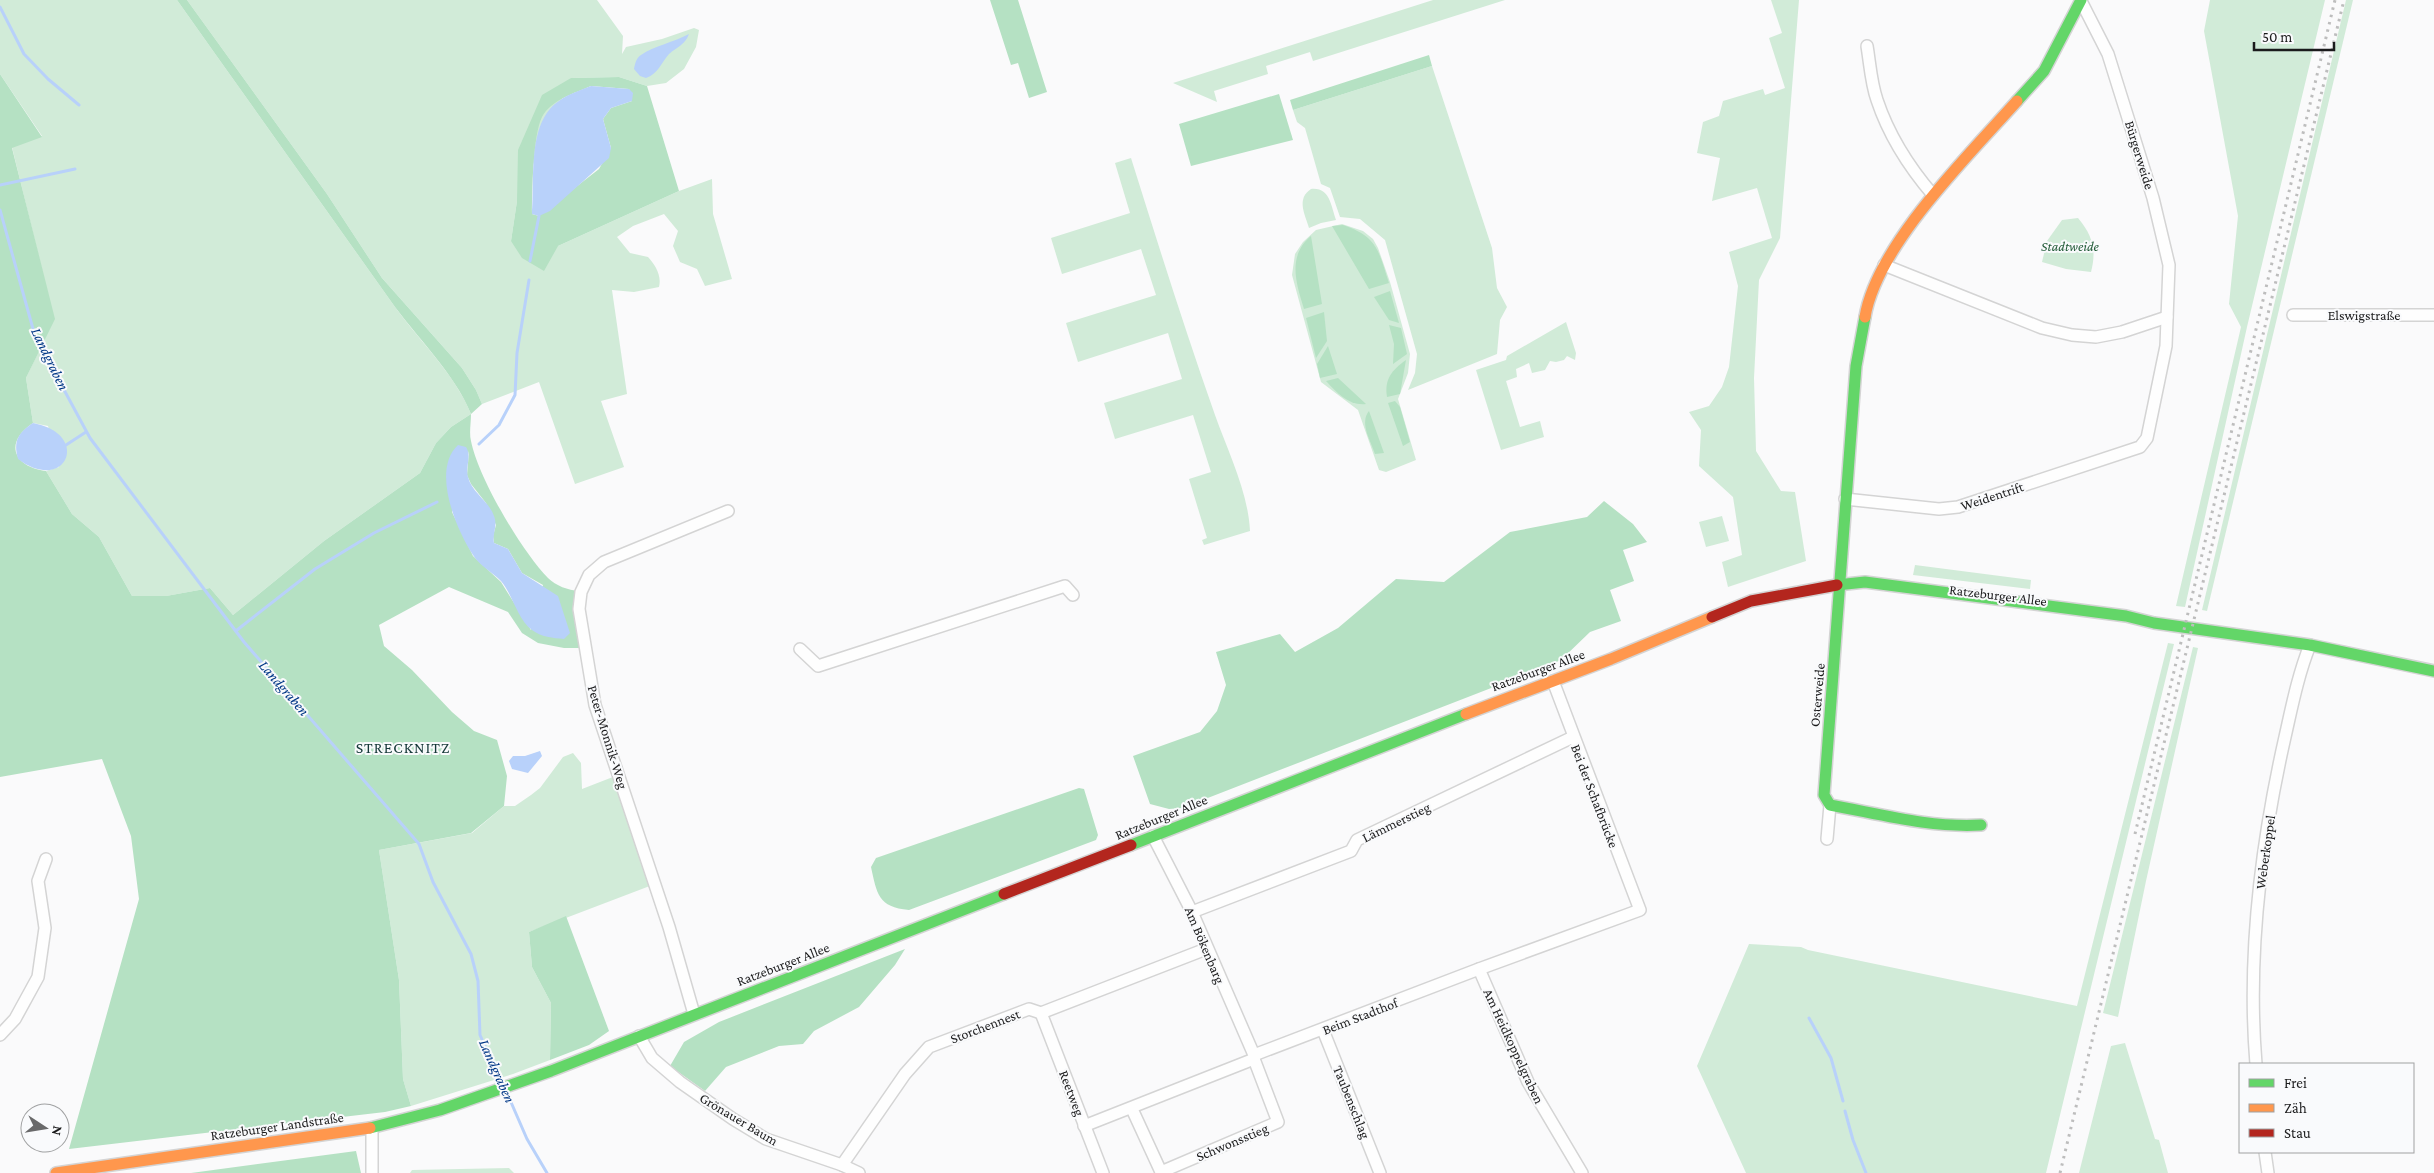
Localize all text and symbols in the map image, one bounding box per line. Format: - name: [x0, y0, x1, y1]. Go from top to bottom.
- scale bar: [2254, 20, 2334, 52]
- text: 50 m: [2262, 29, 2292, 45]
- street label: Bürgerweide: [2122, 119, 2158, 191]
- park label: Stadtweide: [2041, 238, 2100, 254]
- street label: Elswigstraße: [2328, 307, 2400, 323]
- water label: Landgraben: [27, 325, 72, 394]
- street label: Weidentrift: [1959, 478, 2026, 514]
- street label: Ratzeburger Allee: [1948, 581, 2048, 609]
- street label: Ratzeburger Allee: [1489, 646, 1587, 694]
- water label: Landgraben: [255, 657, 313, 720]
- street label: Osterweide: [1806, 662, 1828, 728]
- street label: Peter-Monnik-Weg: [585, 683, 631, 791]
- district label: STRECKNITZ: [356, 739, 450, 756]
- street label: Bei der Schafbrücke: [1568, 742, 1622, 850]
- street label: Ratzeburger Allee: [1113, 791, 1209, 843]
- street label: Lämmerstieg: [1359, 799, 1433, 845]
- street label: Weberkoppel: [2252, 814, 2278, 890]
- street label: Am Bökenbarg: [1182, 904, 1228, 986]
- street label: Ratzeburger Allee: [734, 939, 832, 989]
- street label: Am Heidkoppelgraben: [1480, 986, 1548, 1106]
- street label: Beim Stadthof: [1320, 994, 1401, 1038]
- street label: Storchennest: [948, 1005, 1022, 1047]
- water label: Landgraben: [475, 1037, 518, 1106]
- street label: Taubenschlag: [1330, 1063, 1374, 1141]
- legend: [2239, 1063, 2414, 1153]
- street label: Reetweg: [1056, 1068, 1088, 1118]
- text: Frei: [2284, 1075, 2307, 1091]
- street label: Grönauer Baum: [697, 1089, 781, 1149]
- text: Zäh: [2284, 1100, 2307, 1116]
- north arrow: [20, 1103, 70, 1153]
- street label: Ratzeburger Landstraße: [209, 1109, 345, 1143]
- street label: Schwonsstieg: [1194, 1120, 1271, 1164]
- text: N: [49, 1124, 67, 1137]
- text: Stau: [2284, 1125, 2311, 1141]

